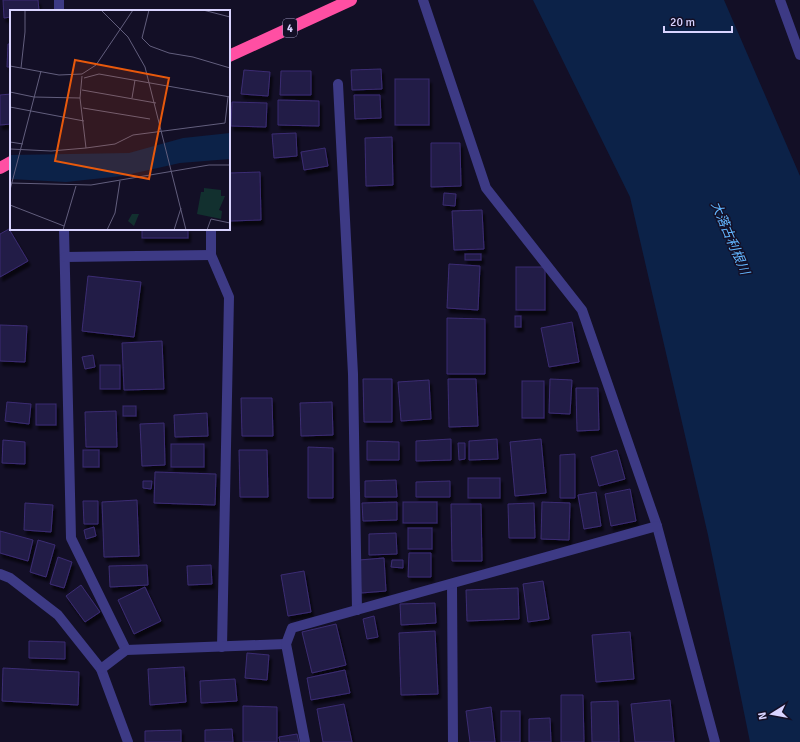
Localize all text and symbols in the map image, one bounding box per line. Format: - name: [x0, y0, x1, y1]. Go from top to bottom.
- scale bar: [664, 8, 732, 34]
- inset map: [10, 10, 230, 230]
- text: 20 m: [670, 15, 695, 30]
- road number: 4: [283, 19, 297, 37]
- water label: 大落古利根川: [707, 199, 753, 279]
- north arrow: [752, 694, 792, 734]
- text: N: [756, 711, 770, 721]

